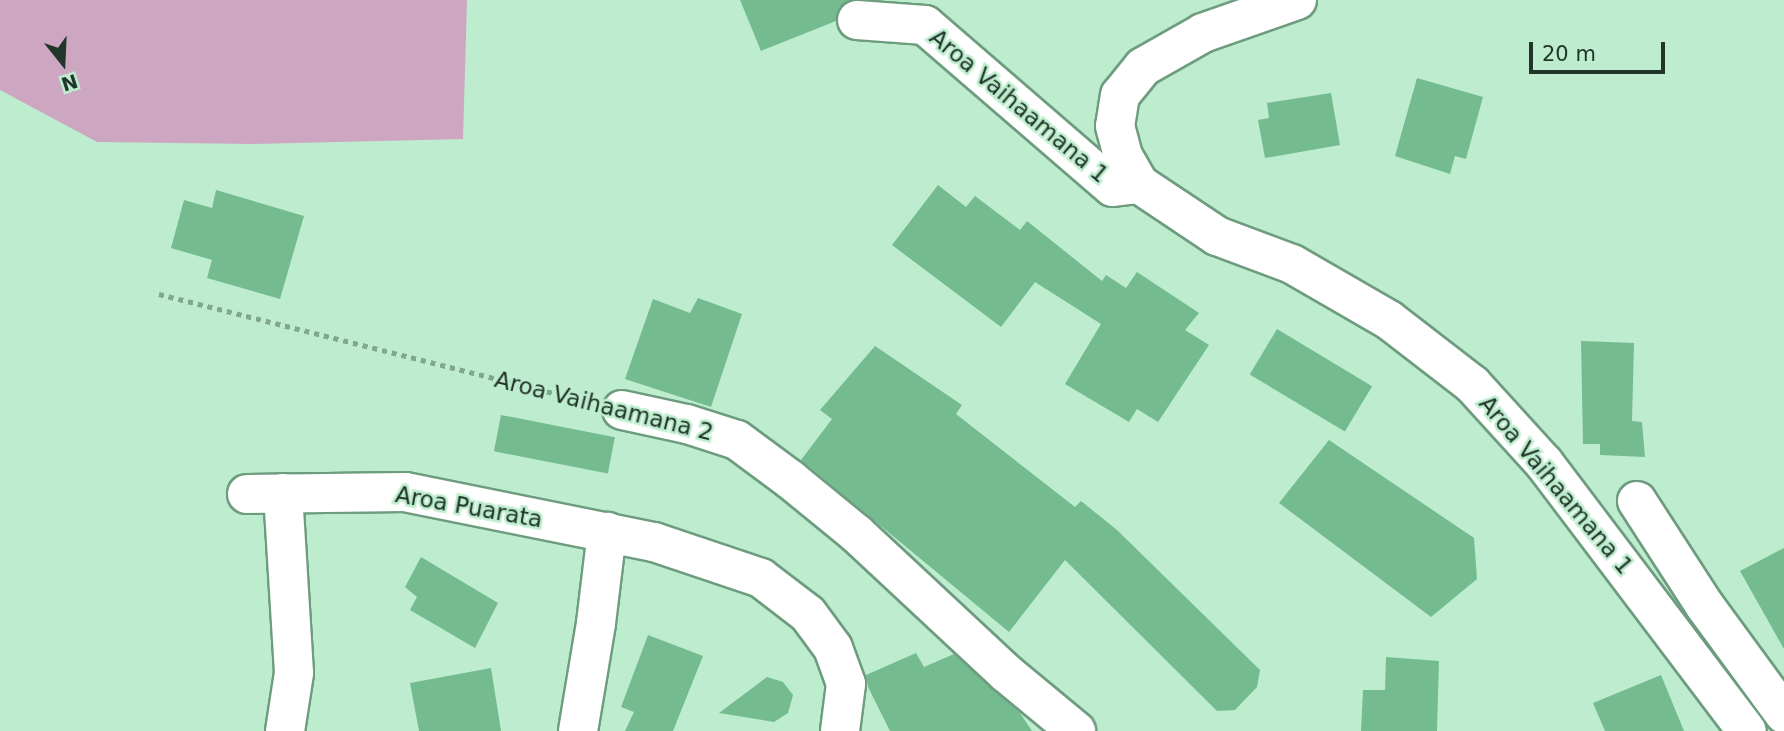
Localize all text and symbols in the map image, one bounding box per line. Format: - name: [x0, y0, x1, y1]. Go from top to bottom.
- street label: Aroa Vaihaamana 1: [924, 23, 1114, 189]
- north arrow: [28, 28, 98, 98]
- scale bar: [1532, 28, 1668, 72]
- text: 20 m: [1542, 42, 1596, 66]
- text: N: [59, 70, 80, 96]
- street label: Aroa Vaihaamana 2: [492, 365, 716, 447]
- street label: Aroa Vaihaamana 1: [1473, 390, 1639, 580]
- street label: Aroa Puarata: [393, 480, 545, 534]

